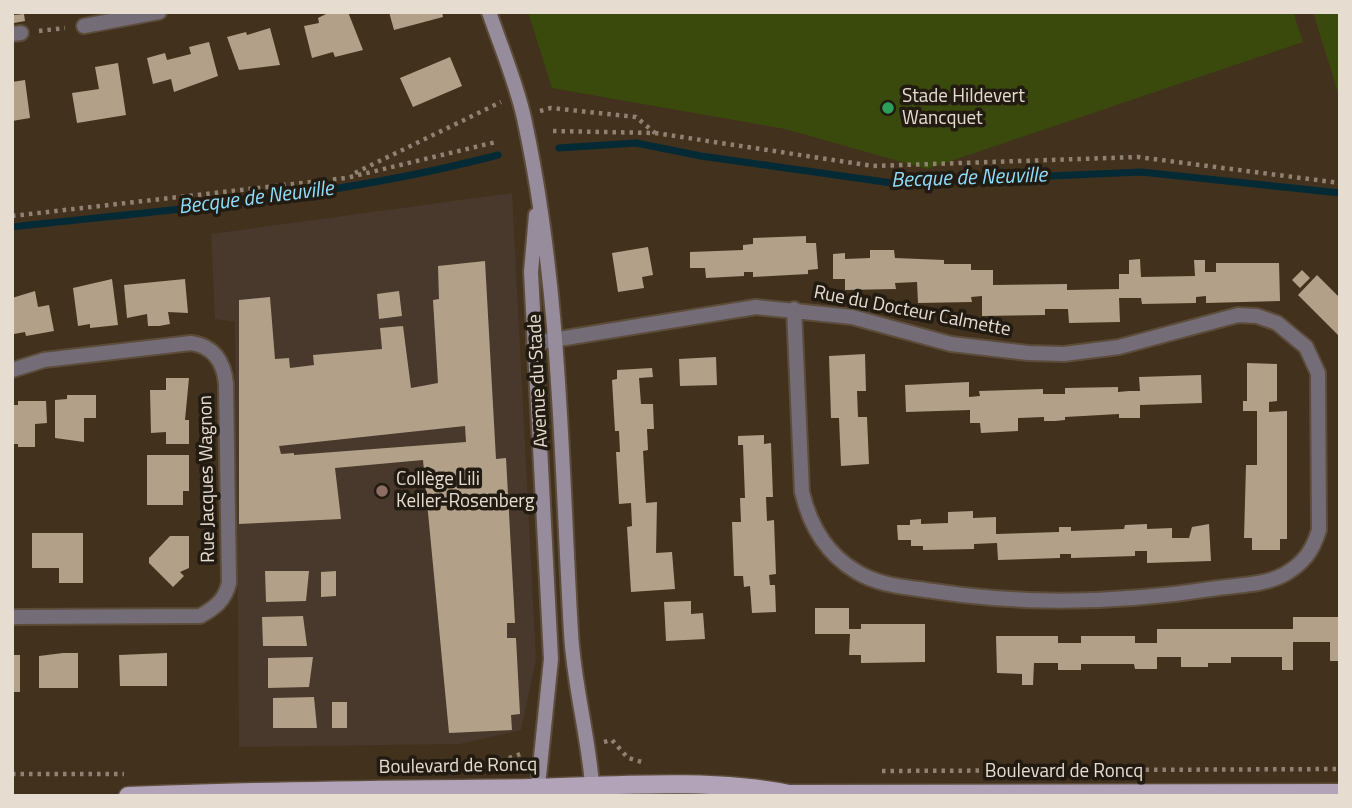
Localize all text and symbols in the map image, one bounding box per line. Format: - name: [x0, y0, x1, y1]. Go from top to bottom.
- place label: Stade Hildevert Wancquet: [902, 86, 1025, 130]
- marker: Stade Hildevert Wancquet: [880, 100, 896, 116]
- water label: Becque de Neuville: [891, 164, 1047, 194]
- water label: Becque de Neuville: [177, 177, 335, 221]
- street label: Rue du Docteur Calmette: [812, 282, 1012, 342]
- street label: Avenue du Stade: [524, 314, 554, 448]
- street label: Rue Jacques Wagnon: [195, 395, 221, 563]
- place label: Collège Lili Keller-Rosenberg: [396, 469, 535, 513]
- marker: Collège Lili Keller-Rosenberg: [374, 483, 390, 499]
- street label: Boulevard de Roncq: [379, 754, 537, 780]
- street label: Boulevard de Roncq: [985, 761, 1143, 783]

